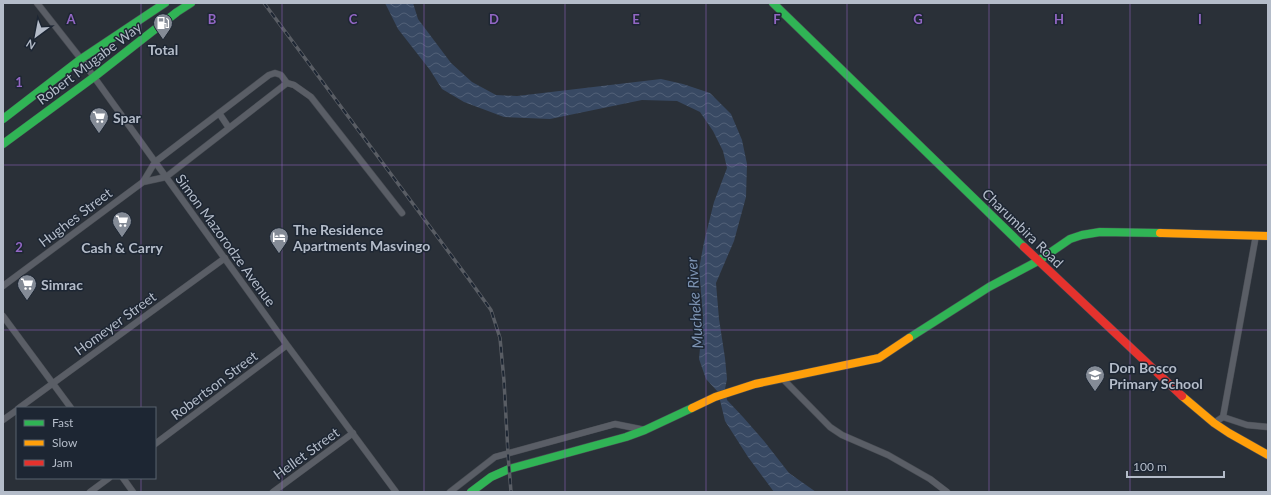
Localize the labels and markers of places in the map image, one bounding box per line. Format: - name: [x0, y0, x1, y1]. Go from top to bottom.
- fuel station icon: Total: [152, 12, 174, 40]
- place label: Total: [148, 41, 178, 58]
- supermarket icon: Spar: [88, 106, 110, 134]
- place label: Spar: [113, 109, 142, 126]
- supermarket icon: Cash & Carry: [111, 210, 133, 238]
- place label: The Residence Apartments Masvingo: [292, 221, 430, 254]
- hotel icon: The Residence Apartments Masvingo: [268, 226, 290, 254]
- place label: Cash & Carry: [81, 239, 163, 256]
- supermarket icon: Simrac: [16, 273, 38, 301]
- place label: Simrac: [41, 276, 83, 293]
- place label: Don Bosco Primary School: [1109, 359, 1203, 392]
- school or university icon: Don Bosco Primary School: [1084, 364, 1106, 392]

